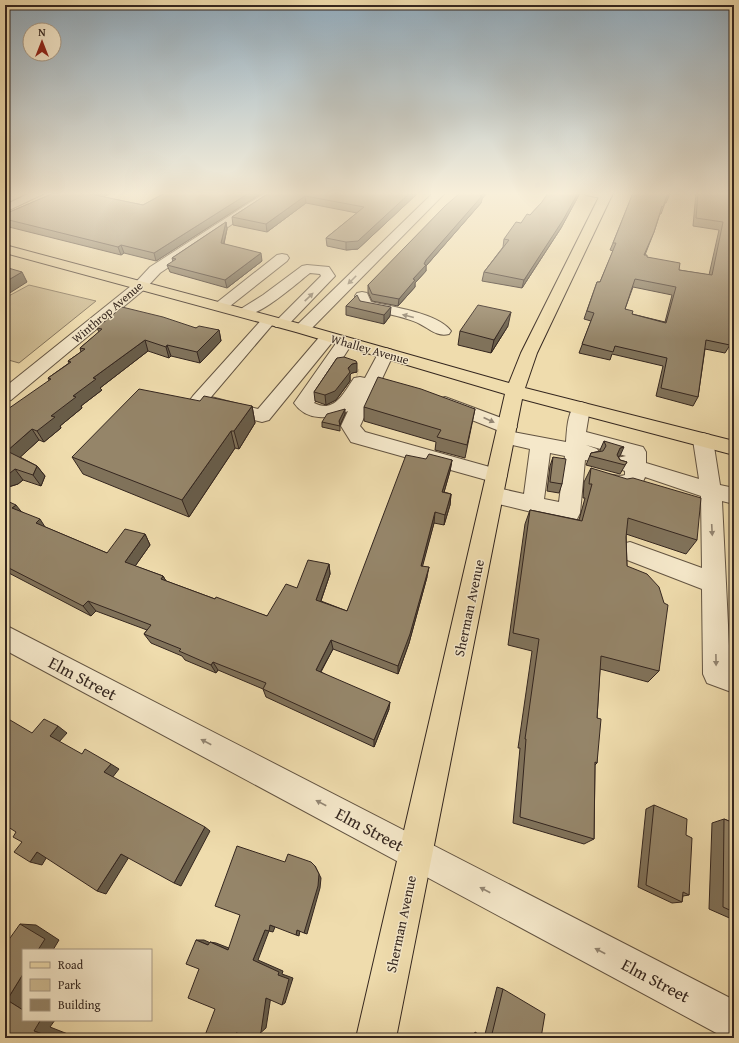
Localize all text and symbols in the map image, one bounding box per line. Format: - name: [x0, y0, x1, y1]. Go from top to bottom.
- north arrow: [22, 22, 62, 62]
- text: N: [38, 24, 46, 40]
- one-way arrow: [347, 275, 357, 285]
- street label: Winthrop Avenue: [68, 277, 147, 347]
- one-way arrow: [304, 292, 314, 302]
- one-way arrow: [401, 313, 413, 319]
- street label: Whalley Avenue: [329, 330, 411, 368]
- one-way arrow: [484, 417, 495, 423]
- one-way arrow: [709, 524, 716, 536]
- street label: Sherman Avenue: [449, 557, 489, 659]
- street label: Elm Street: [44, 650, 122, 706]
- one-way arrow: [713, 654, 720, 666]
- one-way arrow: [200, 739, 212, 746]
- one-way arrow: [315, 800, 327, 806]
- street label: Elm Street: [331, 801, 409, 857]
- street label: Sherman Avenue: [381, 873, 421, 975]
- one-way arrow: [480, 887, 491, 893]
- one-way arrow: [595, 947, 606, 954]
- legend: [22, 949, 152, 1021]
- street label: Elm Street: [617, 952, 695, 1008]
- text: Road: [58, 956, 84, 973]
- text: Park: [58, 976, 82, 993]
- text: Building: [58, 996, 101, 1013]

